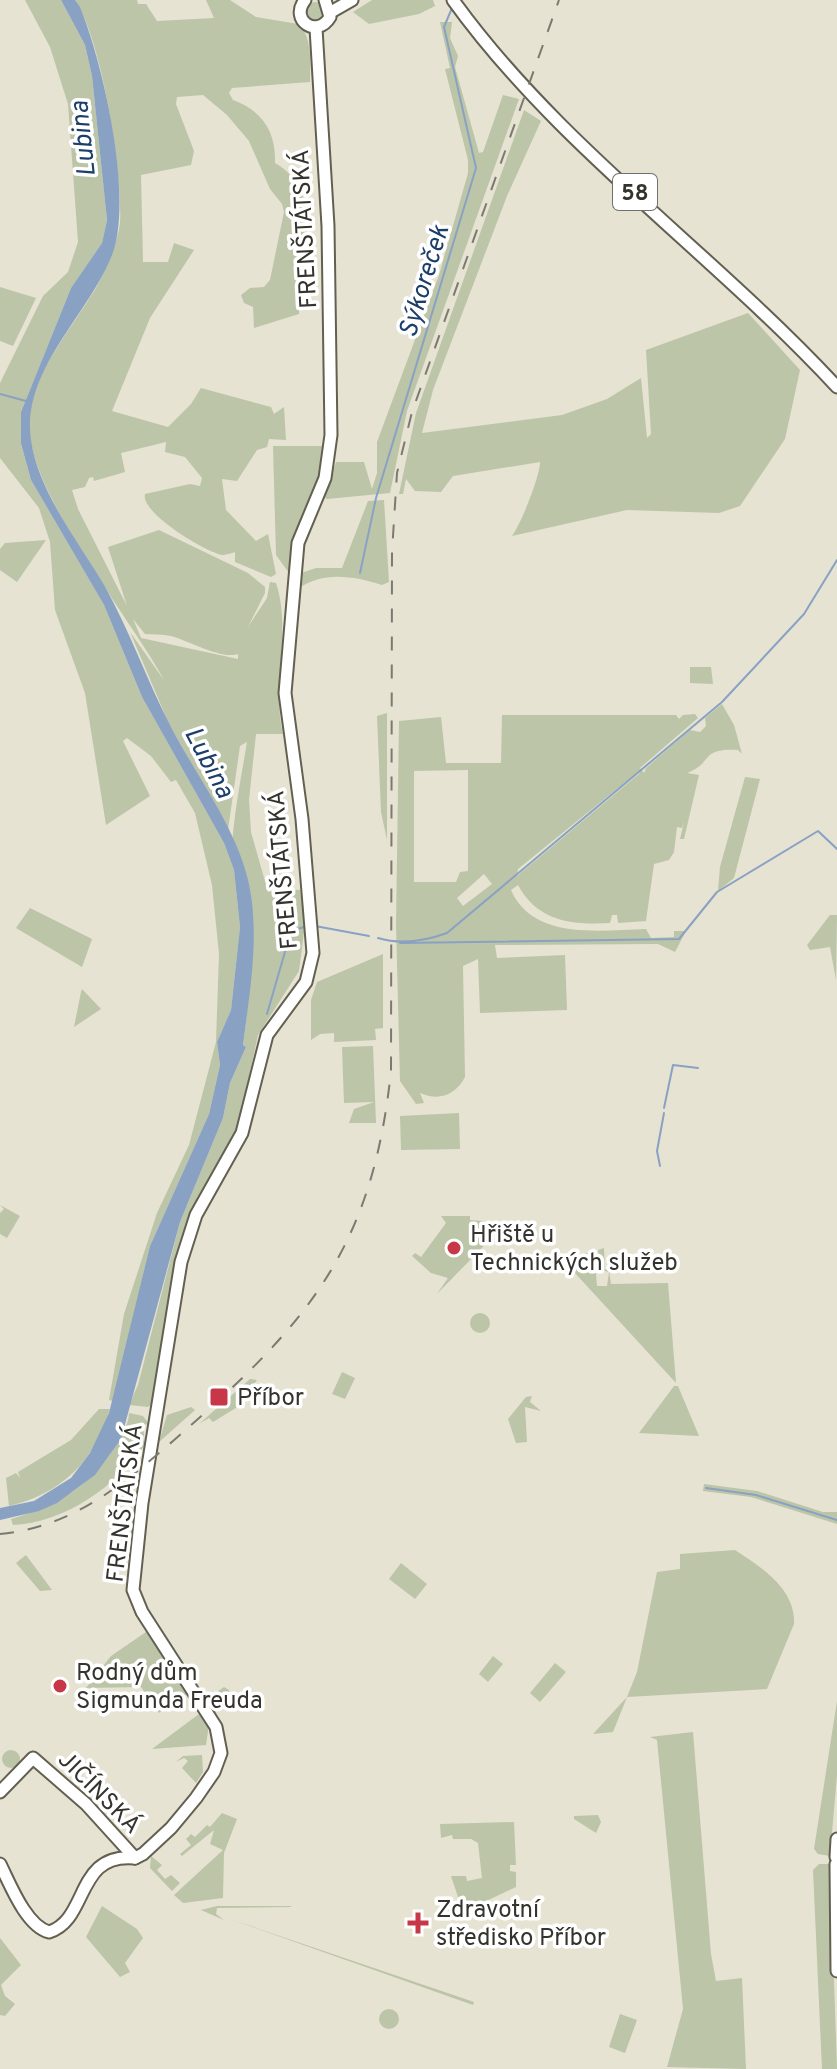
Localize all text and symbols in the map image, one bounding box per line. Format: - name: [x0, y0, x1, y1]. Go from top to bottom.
- water label: Lubina: [64, 99, 105, 178]
- street label: FRENŠTÁTSKÁ: [285, 148, 325, 309]
- road number: 58: [613, 174, 657, 210]
- water label: Sýkoreček: [393, 221, 458, 342]
- water label: Lubina: [175, 722, 241, 805]
- street label: FRENŠTÁTSKÁ: [260, 789, 306, 951]
- place label: Hřiště u Technických služeb: [470, 1221, 678, 1279]
- marker: Hřiště u Technických služeb: [445, 1239, 463, 1257]
- place label: Příbor: [237, 1384, 304, 1414]
- marker: Příbor: [208, 1386, 230, 1408]
- street label: FRENŠTÁTSKÁ: [99, 1422, 151, 1584]
- place label: Rodný dům Sigmunda Freuda: [76, 1659, 263, 1717]
- marker: Rodný dům Sigmunda Freuda: [51, 1677, 69, 1695]
- street label: JIČÍNSKÁ: [51, 1744, 148, 1841]
- place label: Zdravotní středisko Příbor: [436, 1896, 606, 1954]
- marker: Zdravotní středisko Příbor: [407, 1912, 429, 1934]

